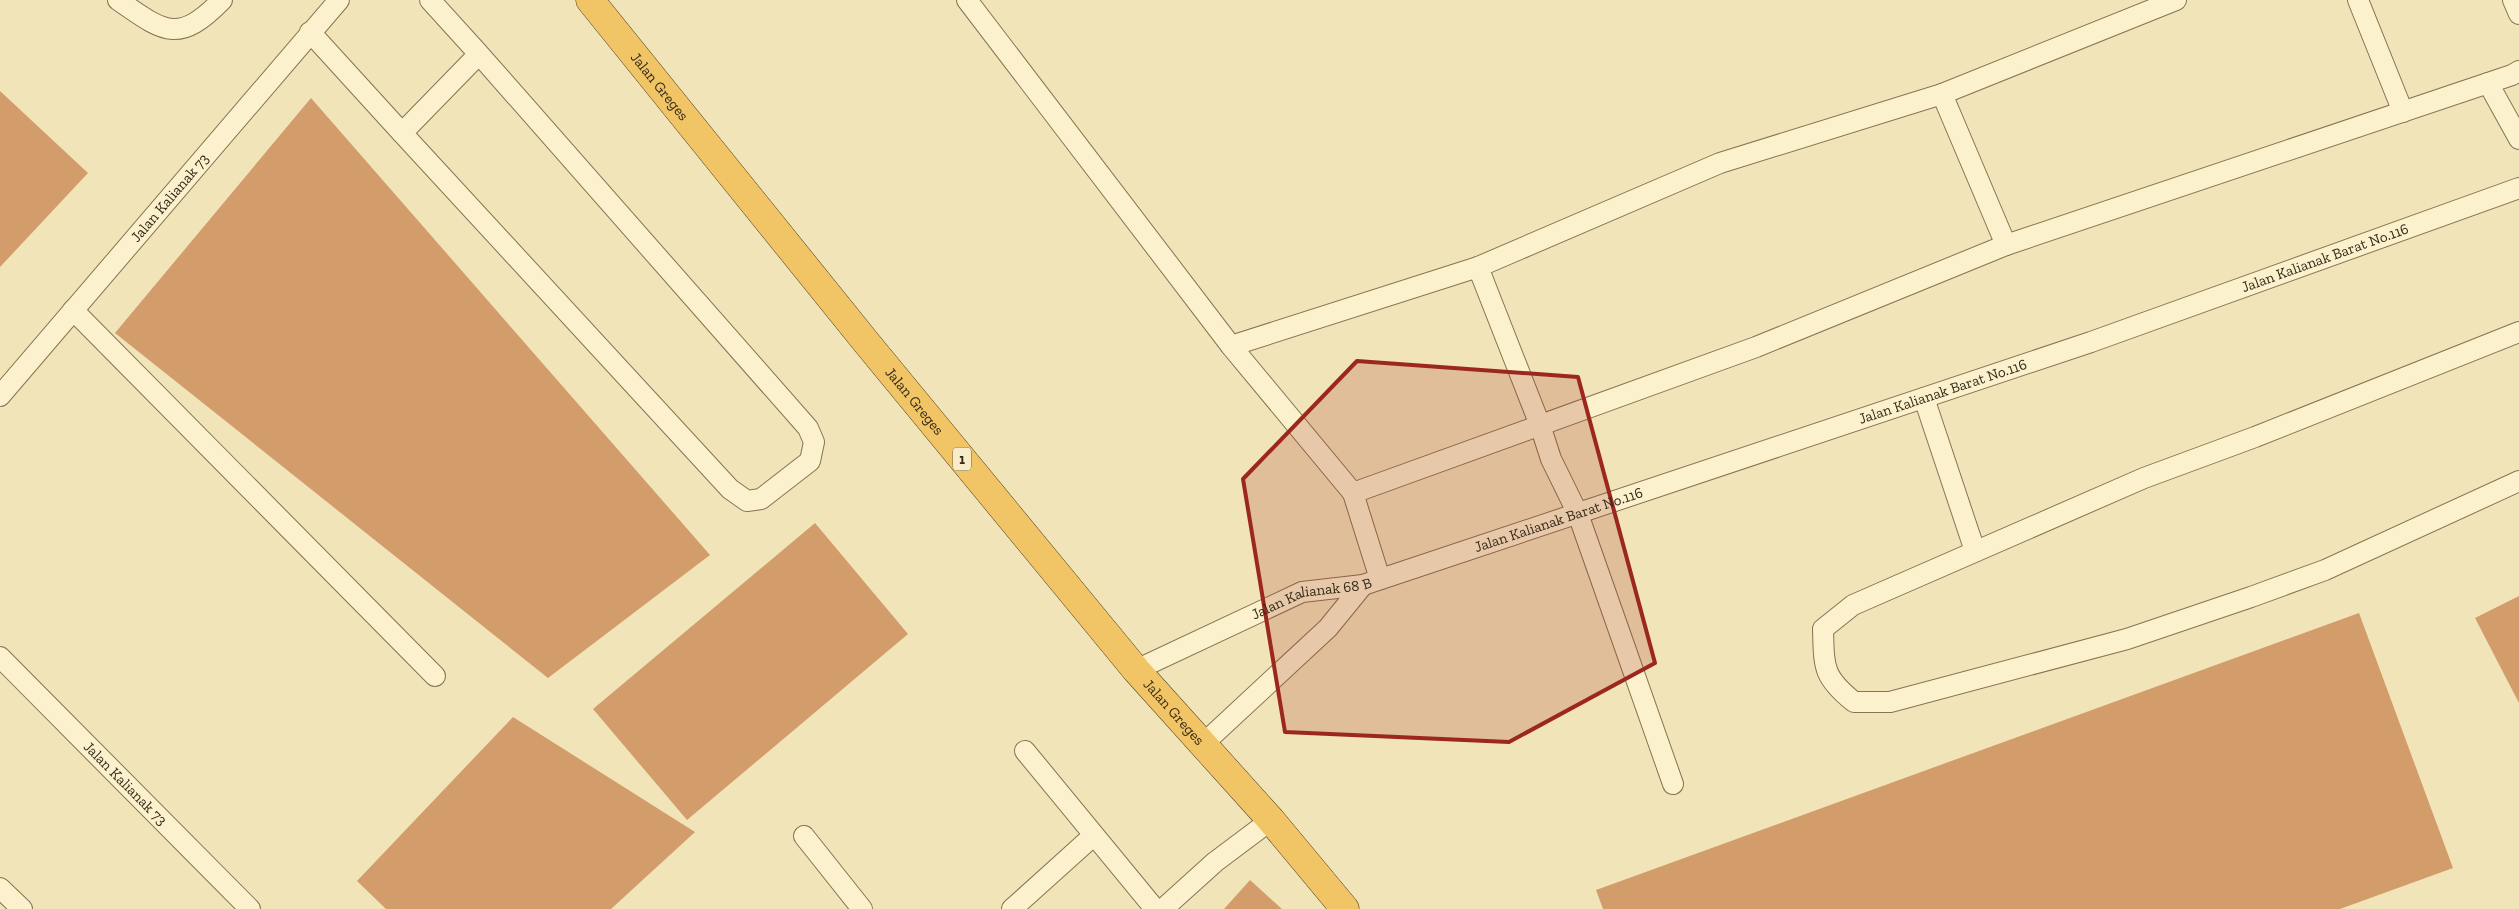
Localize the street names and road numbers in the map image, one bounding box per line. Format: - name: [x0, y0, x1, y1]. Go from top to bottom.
- street label: Jalan Greges: [627, 49, 693, 124]
- street label: Jalan Kalianak 73: [127, 150, 213, 246]
- street label: Jalan Kalianak Barat No.116: [2239, 219, 2411, 296]
- street label: Jalan Kalianak Barat No.116: [1856, 355, 2029, 428]
- street label: Jalan Greges: [881, 363, 948, 439]
- road number: 1: [953, 448, 971, 470]
- street label: Jalan Kalianak Barat No.116: [1472, 483, 1645, 556]
- street label: Jalan Kalianak 68 B: [1249, 574, 1374, 623]
- street label: Jalan Greges: [1140, 675, 1208, 749]
- street label: Jalan Kalianak 73: [80, 738, 171, 829]

